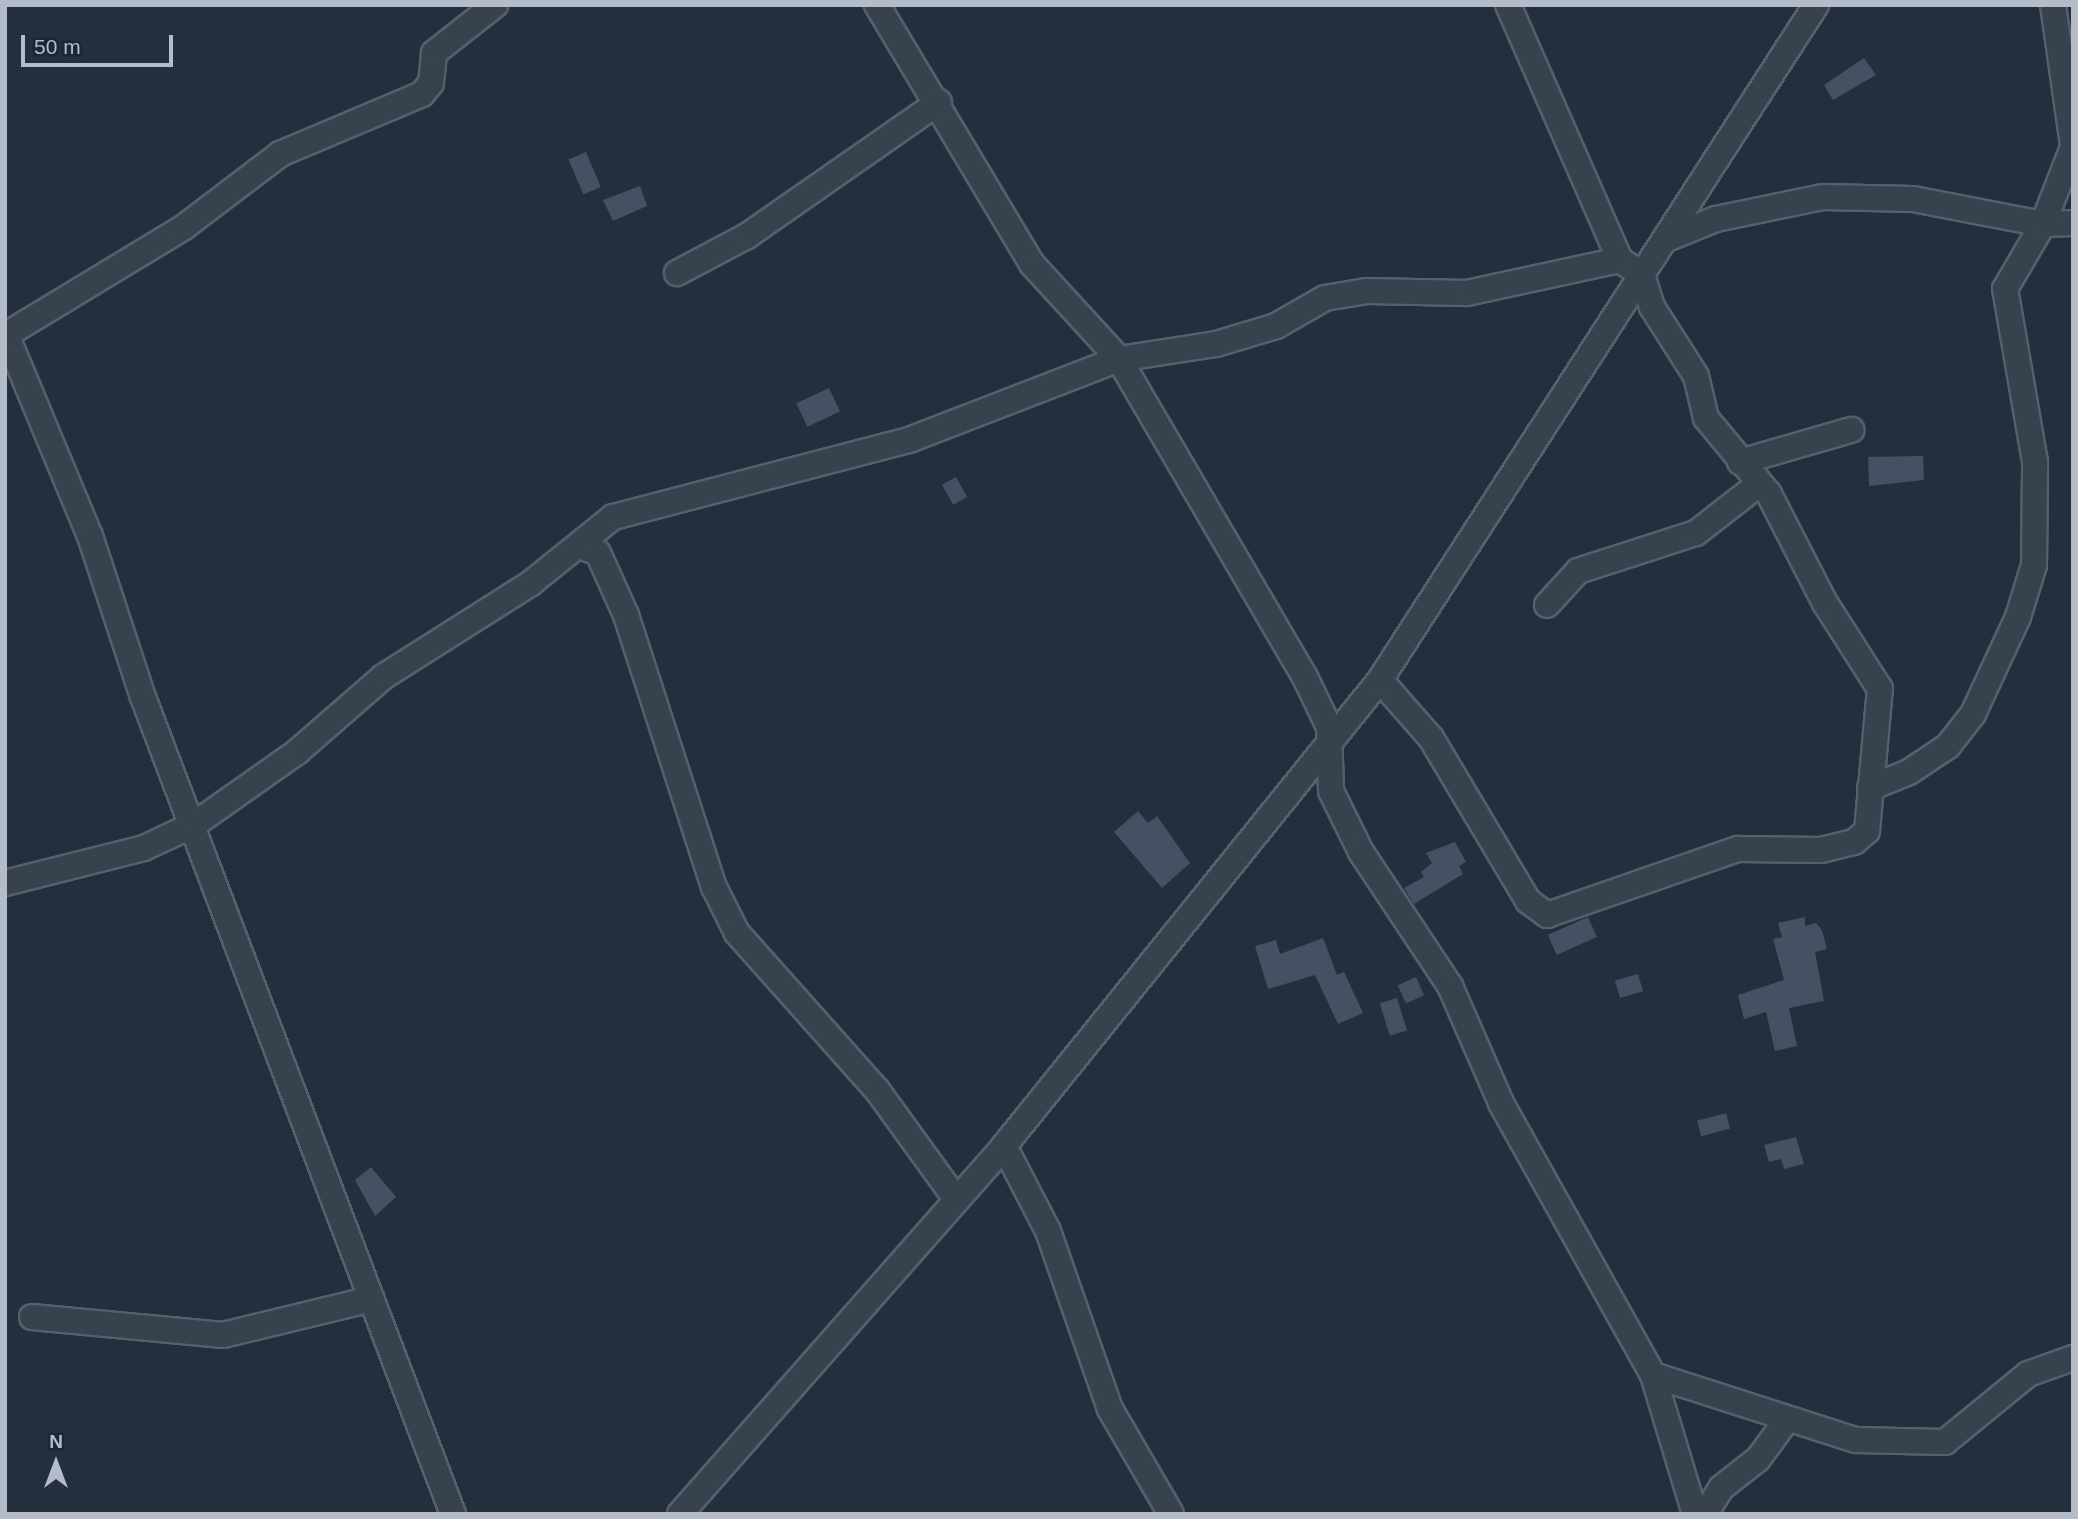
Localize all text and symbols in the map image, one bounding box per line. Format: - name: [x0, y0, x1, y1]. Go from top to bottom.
- scale bar: [24, 21, 177, 65]
- text: 50 m: [34, 35, 81, 58]
- north arrow: [21, 1428, 91, 1498]
- text: N: [49, 1431, 63, 1452]

